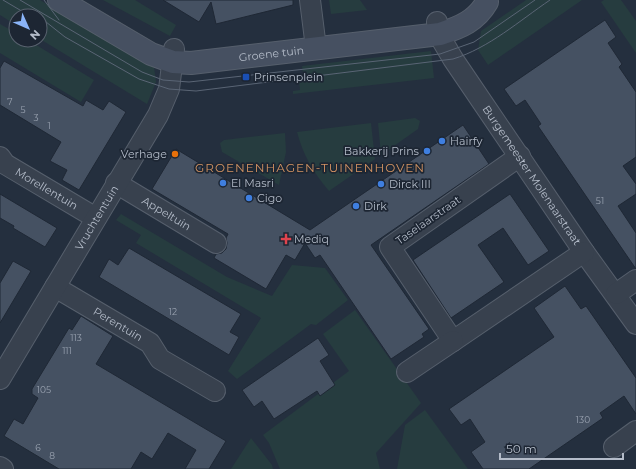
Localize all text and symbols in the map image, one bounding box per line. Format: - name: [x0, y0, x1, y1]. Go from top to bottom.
- north arrow: [8, 8, 48, 48]
- text: N: [27, 27, 43, 43]
- street label: Groene tuin: [238, 43, 305, 64]
- place label: Prinsenplein: [254, 70, 323, 84]
- marker: Prinsenplein: [241, 72, 251, 82]
- house number: 7: [7, 96, 13, 107]
- street label: Burgemeester Molenaarstraat: [479, 103, 585, 248]
- house number: 5: [20, 104, 26, 115]
- house number: 3: [33, 112, 39, 123]
- house number: 1: [47, 120, 51, 131]
- place label: Hairfy: [450, 134, 482, 148]
- marker: Hairfy: [437, 136, 447, 146]
- place label: Bakkerij Prins: [344, 144, 420, 158]
- marker: Bakkerij Prins: [422, 146, 432, 156]
- place label: Verhage: [121, 147, 167, 161]
- marker: Verhage: [170, 149, 180, 159]
- district label: GROENENHAGEN-TUINENHOVEN: [195, 160, 425, 175]
- street label: Morellentuin: [13, 165, 81, 213]
- place label: El Masri: [231, 176, 274, 190]
- place label: Dirck III: [389, 177, 431, 191]
- marker: El Masri: [218, 178, 228, 188]
- marker: Dirck III: [376, 179, 386, 189]
- street label: Vruchtentuin: [72, 183, 121, 253]
- place label: Cigo: [257, 191, 282, 205]
- street label: Taselaarstraat: [393, 192, 464, 248]
- street label: Appeltuin: [140, 193, 194, 233]
- marker: Cigo: [244, 193, 254, 203]
- house number: 51: [596, 195, 604, 206]
- place label: Dirk: [364, 199, 387, 213]
- marker: Dirk: [351, 201, 361, 211]
- place label: Mediq: [294, 232, 329, 246]
- marker: Mediq: [281, 234, 291, 244]
- street label: Perentuin: [91, 304, 145, 344]
- house number: 12: [169, 306, 177, 317]
- house number: 113: [70, 332, 82, 343]
- house number: 111: [62, 345, 72, 356]
- house number: 105: [37, 384, 51, 395]
- house number: 130: [576, 414, 590, 425]
- scale bar: [500, 435, 623, 461]
- text: 50 m: [506, 441, 537, 456]
- house number: 6: [35, 442, 41, 453]
- house number: 8: [49, 450, 55, 461]

